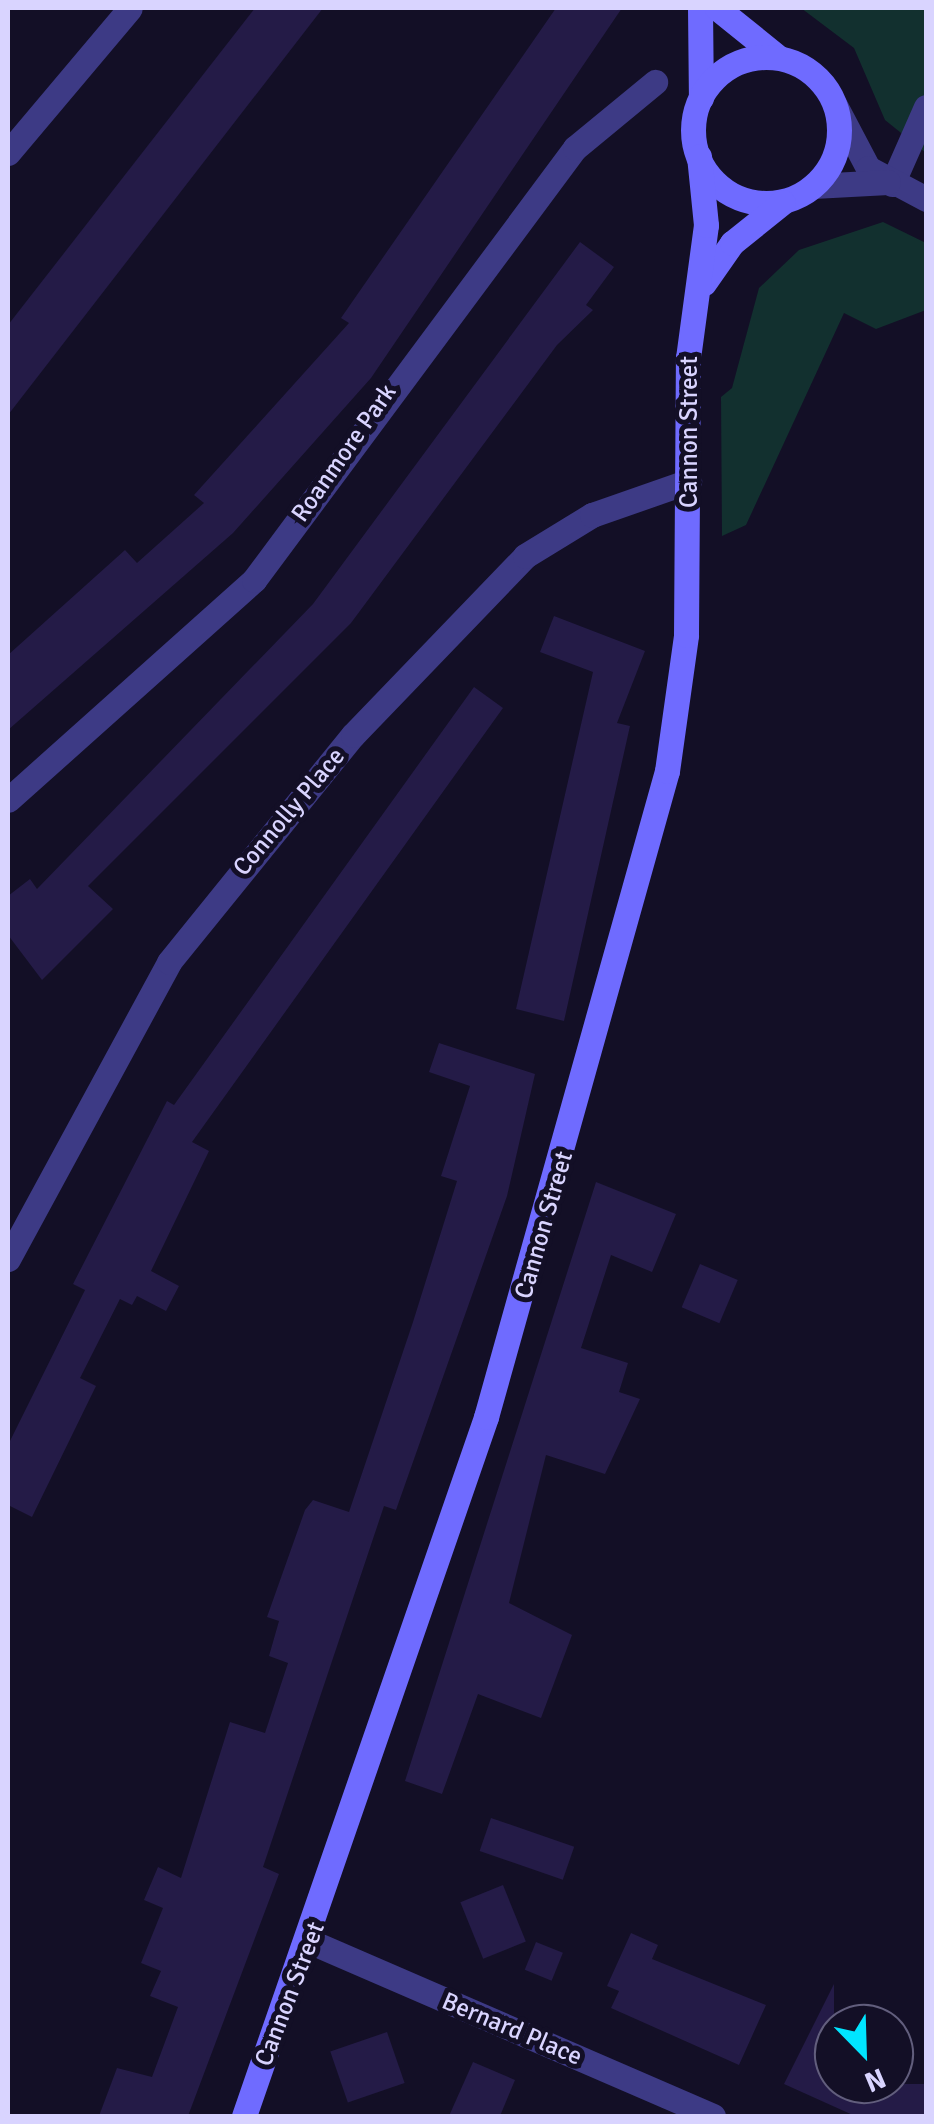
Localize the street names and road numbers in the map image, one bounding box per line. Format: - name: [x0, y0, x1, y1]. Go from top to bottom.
- street label: Cannon Street: [674, 356, 704, 508]
- street label: Roanmore Park: [285, 378, 403, 528]
- street label: Connolly Place: [227, 742, 351, 882]
- street label: Cannon Street: [509, 1148, 579, 1302]
- street label: Cannon Street: [249, 1918, 331, 2070]
- street label: Bernard Place: [437, 1986, 587, 2072]

